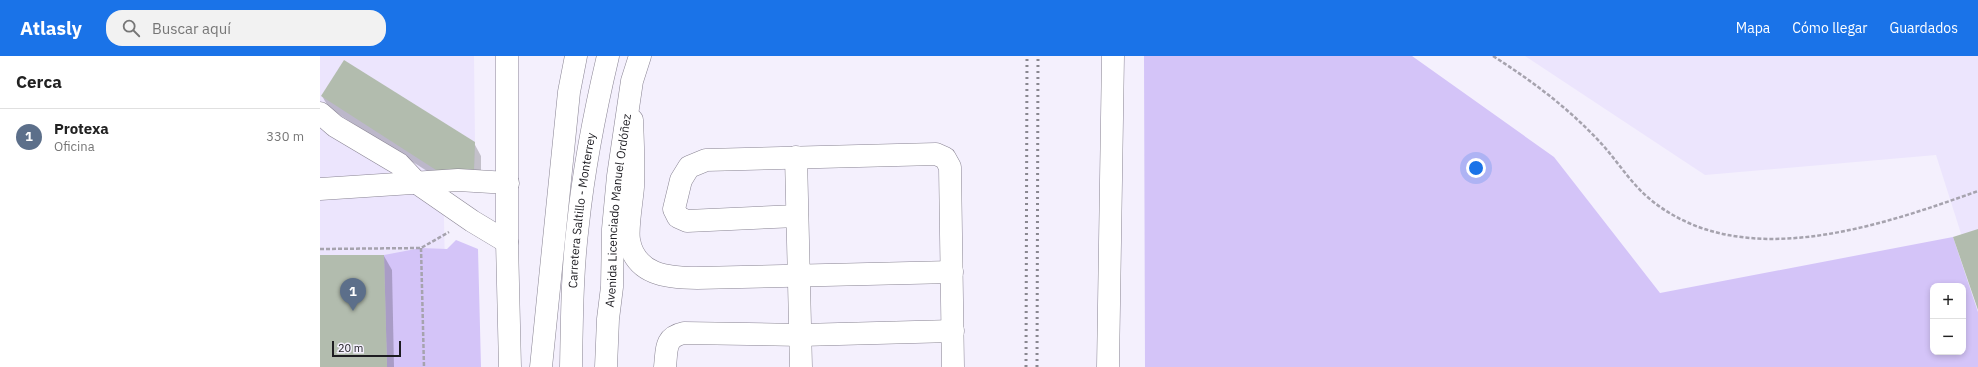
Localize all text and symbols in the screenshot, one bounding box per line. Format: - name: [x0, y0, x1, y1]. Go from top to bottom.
- search box: [106, 10, 386, 46]
- text: Atlasly: [20, 16, 82, 40]
- icon: search: [120, 17, 142, 39]
- text: Buscar aquí: [152, 19, 231, 38]
- text: Mapa: [1736, 19, 1770, 37]
- text: Cómo llegar: [1792, 19, 1867, 37]
- text: Guardados: [1889, 19, 1958, 37]
- text: Cerca: [16, 71, 62, 93]
- street label: Avenida Licenciado Manuel Ordóñez: [602, 112, 634, 308]
- text: Protexa: [54, 119, 109, 138]
- text: 1: [25, 128, 33, 145]
- text: 330 m: [266, 128, 304, 145]
- street label: Carretera Saltillo - Monterrey: [565, 132, 598, 289]
- text: Oficina: [54, 138, 95, 155]
- your location: [1466, 158, 1486, 178]
- pin: 1: [340, 278, 366, 311]
- map controls: [1930, 283, 1966, 355]
- button: +: [1930, 283, 1966, 319]
- button: −: [1930, 319, 1966, 355]
- scale bar: [332, 339, 401, 358]
- text: 20 m: [338, 341, 363, 355]

